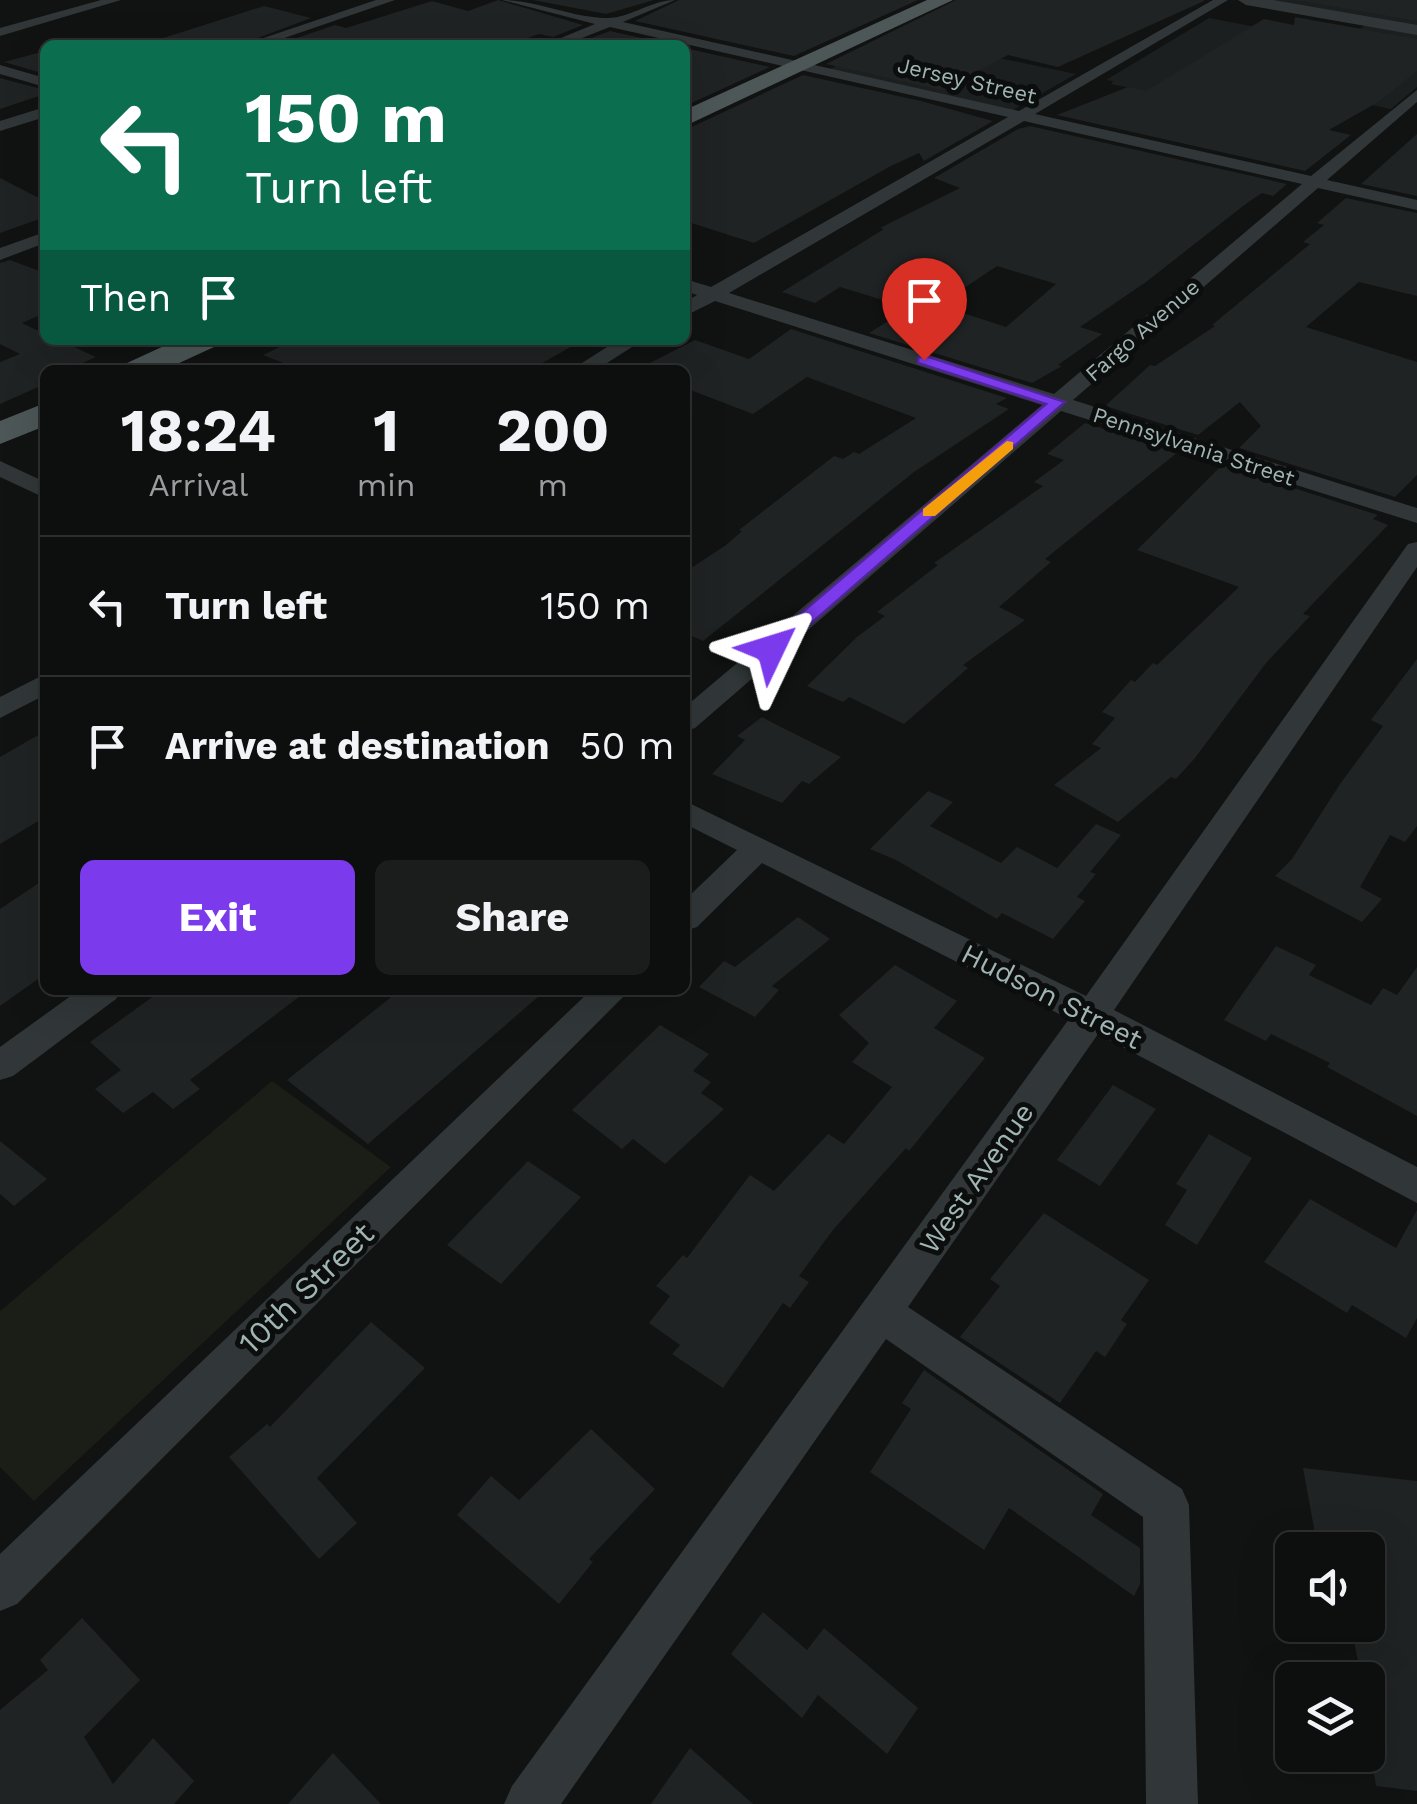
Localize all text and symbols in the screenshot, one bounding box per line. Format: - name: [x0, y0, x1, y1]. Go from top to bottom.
- street label: Jersey Street: [895, 52, 1039, 109]
- text: 150 m: [245, 77, 447, 159]
- icon: left: [80, 80, 210, 210]
- text: Turn left: [245, 161, 432, 214]
- pin: [882, 258, 967, 361]
- icon: arrive: [191, 270, 246, 325]
- icon: arrive: [897, 273, 952, 328]
- street label: Fargo Avenue: [1080, 274, 1204, 387]
- text: Then: [80, 276, 171, 320]
- text: 18:24: [121, 395, 276, 466]
- text: 1: [373, 395, 399, 466]
- text: 200: [496, 395, 609, 466]
- street label: Pennsylvania Street: [1090, 402, 1298, 491]
- text: Arrival: [148, 466, 248, 504]
- text: min: [357, 466, 416, 504]
- text: m: [538, 466, 568, 504]
- icon: left: [80, 579, 135, 634]
- text: Turn left: [165, 584, 327, 628]
- text: 150 m: [540, 584, 650, 628]
- position arrow: [719, 597, 823, 701]
- icon: arrive: [80, 719, 135, 774]
- text: Arrive at destination: [165, 724, 550, 768]
- text: 50 m: [580, 724, 675, 768]
- button: Exit: [80, 860, 355, 975]
- button: Share: [375, 860, 650, 975]
- street label: Hudson Street: [956, 937, 1148, 1056]
- street label: West Avenue: [912, 1097, 1040, 1260]
- street label: 10th Street: [231, 1214, 381, 1362]
- map controls: [1275, 1532, 1385, 1772]
- button: sound: [1275, 1532, 1385, 1642]
- button: layers: [1275, 1662, 1385, 1772]

